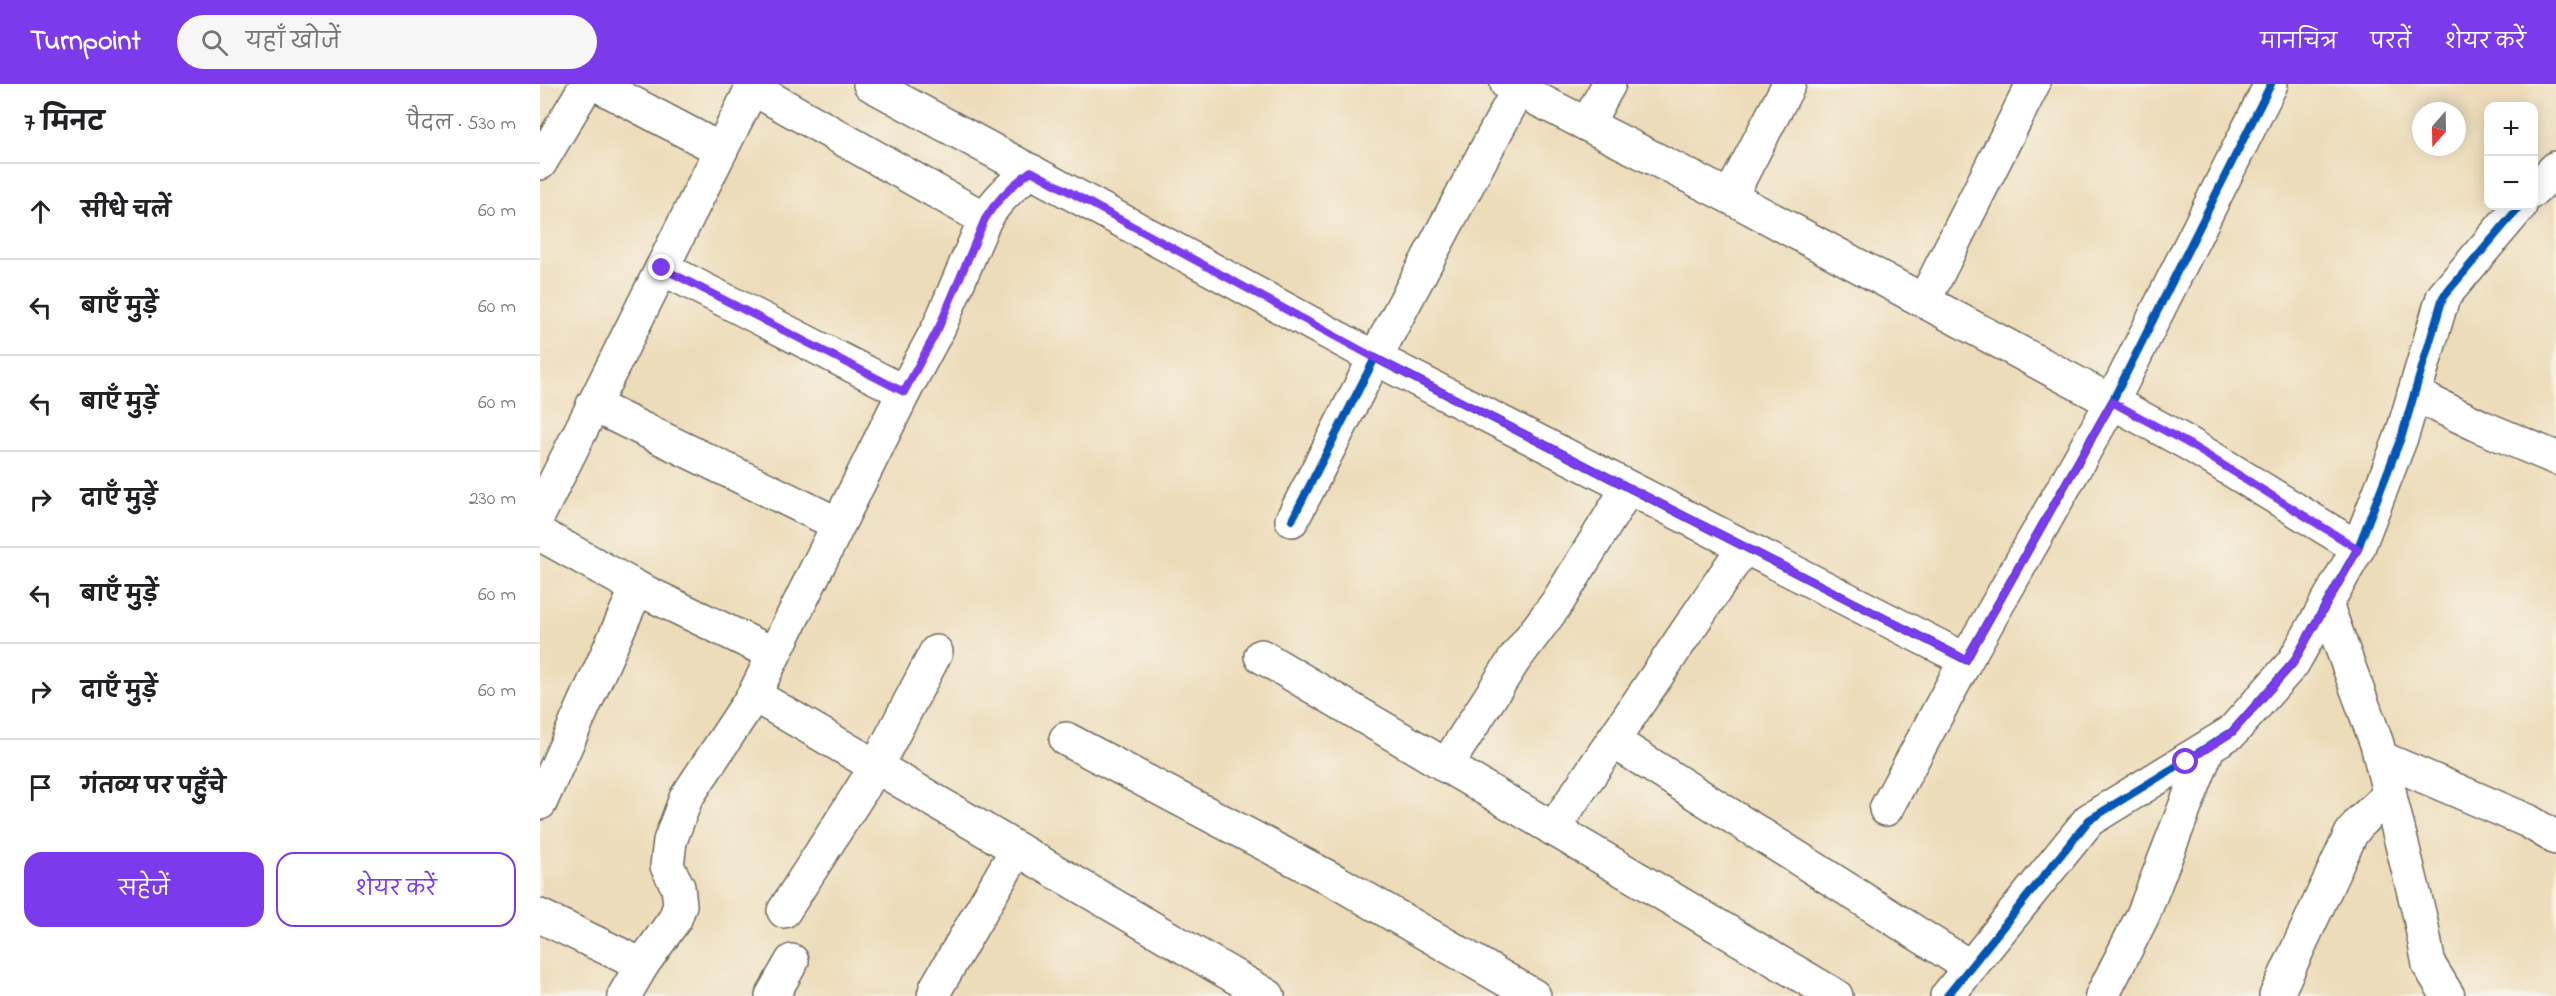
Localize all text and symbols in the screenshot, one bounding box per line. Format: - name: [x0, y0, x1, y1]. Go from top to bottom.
- search box: [177, 15, 597, 69]
- text: Turnpoint: [30, 22, 141, 63]
- icon: search: [198, 26, 231, 59]
- text: यहाँ खोजें: [246, 27, 340, 59]
- text: मानचित्र: [2260, 28, 2337, 58]
- text: परतें: [2370, 28, 2411, 58]
- text: शेयर करें: [2444, 28, 2526, 58]
- north arrow: [2412, 102, 2466, 156]
- map controls: [2484, 102, 2538, 210]
- button: +: [2484, 102, 2538, 156]
- text: 7 मिनट: [24, 105, 104, 143]
- text: पैदल · 530 m: [407, 110, 516, 139]
- button: −: [2484, 156, 2538, 210]
- icon: ahead: [24, 195, 57, 228]
- text: सीधे चलें: [81, 196, 171, 228]
- text: 60 m: [478, 197, 516, 226]
- route end: [648, 254, 674, 280]
- icon: left: [24, 291, 57, 324]
- text: बाएँ मुड़ें: [81, 292, 158, 324]
- text: 60 m: [478, 293, 516, 322]
- icon: left: [24, 387, 57, 420]
- text: बाएँ मुड़ें: [81, 388, 158, 420]
- text: 60 m: [478, 389, 516, 418]
- icon: right: [24, 483, 57, 516]
- text: दाएँ मुड़ें: [81, 484, 157, 516]
- text: 230 m: [469, 485, 516, 514]
- icon: left: [24, 579, 57, 612]
- text: बाएँ मुड़ें: [81, 580, 158, 612]
- text: 60 m: [478, 581, 516, 610]
- icon: right: [24, 675, 57, 708]
- text: दाएँ मुड़ें: [81, 676, 157, 708]
- text: 60 m: [478, 677, 516, 706]
- route start: [2172, 748, 2198, 774]
- icon: arrive: [24, 771, 57, 804]
- text: गंतव्य पर पहुँचे: [81, 772, 226, 804]
- button: सहेजें: [24, 852, 264, 927]
- button: शेयर करें: [276, 852, 516, 927]

